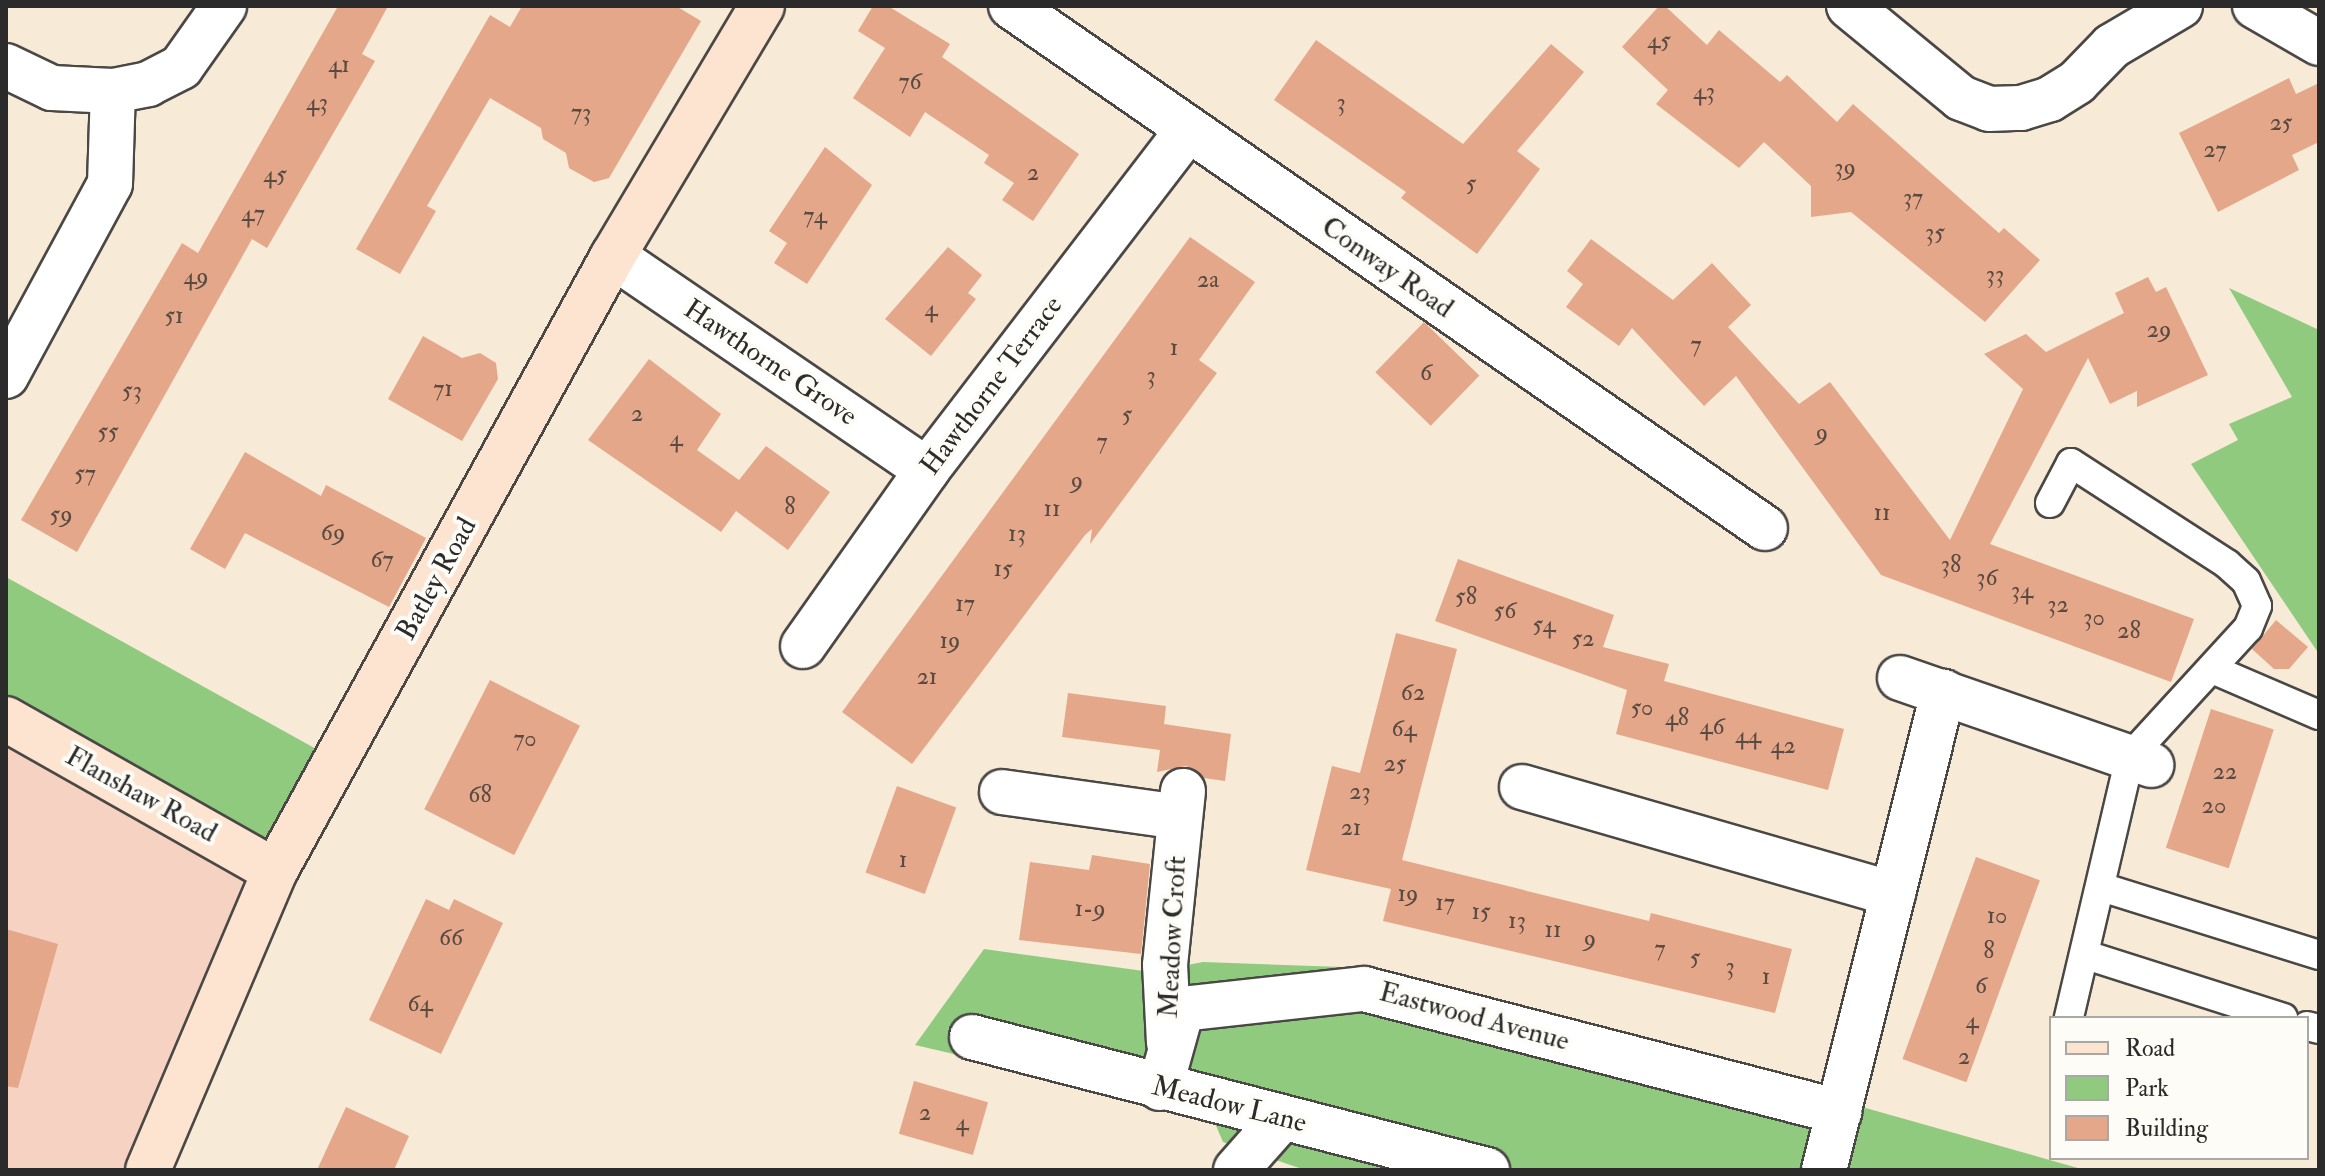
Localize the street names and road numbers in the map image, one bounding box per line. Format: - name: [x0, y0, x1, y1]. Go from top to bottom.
- street label: Conway Road: [1315, 210, 1459, 326]
- street label: Hawthorne Terrace: [914, 290, 1070, 482]
- street label: Hawthorne Grove: [677, 293, 863, 433]
- street label: Batley Road: [390, 512, 484, 646]
- street label: Flanshaw Road: [59, 740, 223, 850]
- street label: Meadow Croft: [1152, 855, 1194, 1019]
- street label: Eastwood Avenue: [1375, 976, 1573, 1058]
- street label: Meadow Lane: [1148, 1070, 1310, 1140]

